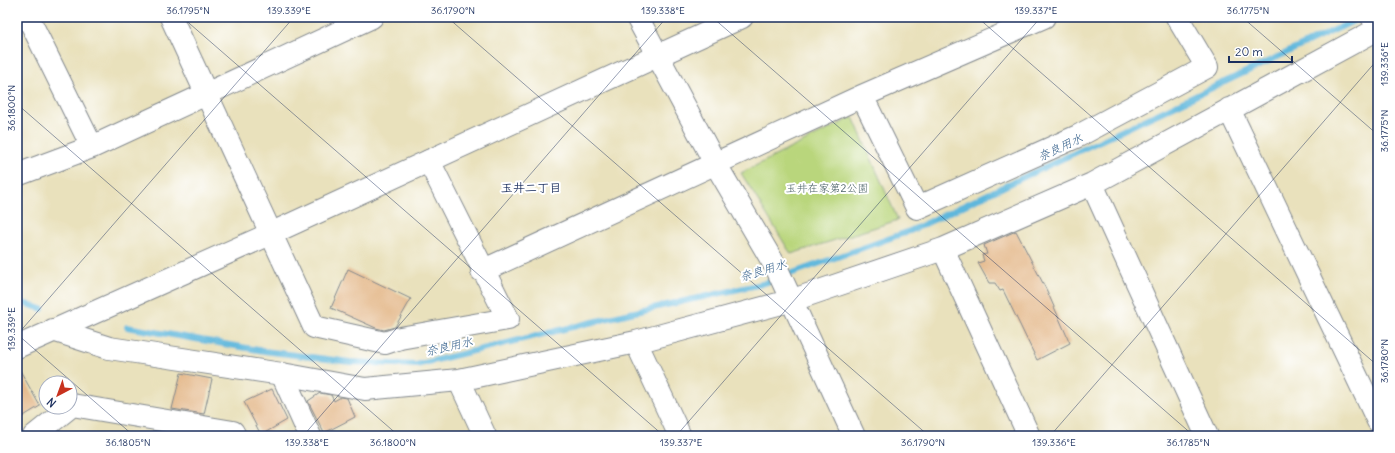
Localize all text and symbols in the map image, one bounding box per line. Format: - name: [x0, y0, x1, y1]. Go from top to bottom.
- text: 36.1795°N: [166, 4, 210, 17]
- text: 139.339°E: [267, 4, 311, 17]
- text: 36.1790°N: [431, 4, 475, 17]
- text: 139.338°E: [641, 4, 685, 17]
- text: 139.337°E: [1015, 4, 1057, 17]
- text: 36.1775°N: [1227, 4, 1269, 17]
- scale bar: [1229, 38, 1292, 64]
- text: 139.336°E: [1378, 42, 1391, 86]
- text: 20 m: [1235, 44, 1263, 59]
- text: 36.1800°N: [5, 85, 18, 131]
- text: 36.1775°N: [1378, 110, 1391, 152]
- water label: 奈良用水: [1035, 130, 1085, 164]
- district label: 玉井二丁目: [501, 180, 561, 195]
- park label: 玉井在家第2公園: [785, 181, 869, 195]
- water label: 奈良用水: [738, 256, 788, 284]
- text: 139.339°E: [5, 307, 18, 351]
- water label: 奈良用水: [424, 333, 474, 359]
- text: 36.1780°N: [1378, 339, 1391, 383]
- north arrow: [38, 375, 78, 415]
- text: N: [44, 395, 59, 410]
- text: 36.1805°N: [105, 436, 151, 449]
- text: 139.338°E: [285, 436, 329, 449]
- text: 36.1800°N: [370, 436, 416, 449]
- text: 139.337°E: [660, 436, 702, 449]
- text: 36.1790°N: [901, 436, 945, 449]
- text: 139.336°E: [1032, 436, 1076, 449]
- text: 36.1785°N: [1166, 436, 1210, 449]

